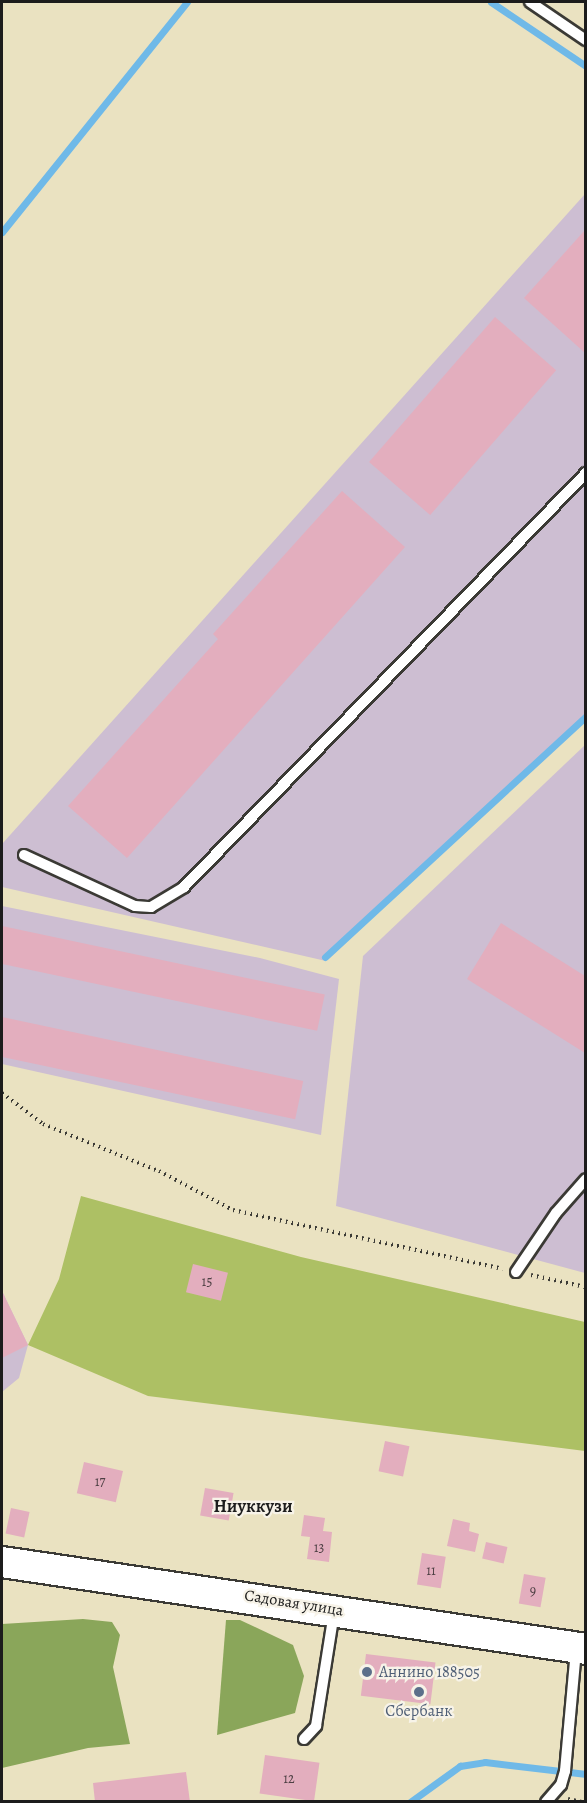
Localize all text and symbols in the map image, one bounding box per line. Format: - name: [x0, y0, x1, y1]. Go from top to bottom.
- house number: 15: [202, 1274, 212, 1290]
- house number: 17: [95, 1474, 105, 1490]
- district label: Ниуккузи: [213, 1495, 293, 1517]
- house number: 13: [314, 1540, 324, 1556]
- house number: 11: [426, 1563, 436, 1579]
- house number: 9: [530, 1583, 536, 1599]
- street label: Садовая улица: [243, 1586, 345, 1620]
- place label: Аннино 188505: [379, 1662, 480, 1682]
- marker: Аннино 188505: [360, 1665, 374, 1679]
- marker: Сбербанк: [412, 1685, 426, 1699]
- place label: Сбербанк: [385, 1701, 453, 1721]
- house number: 12: [283, 1771, 295, 1787]

